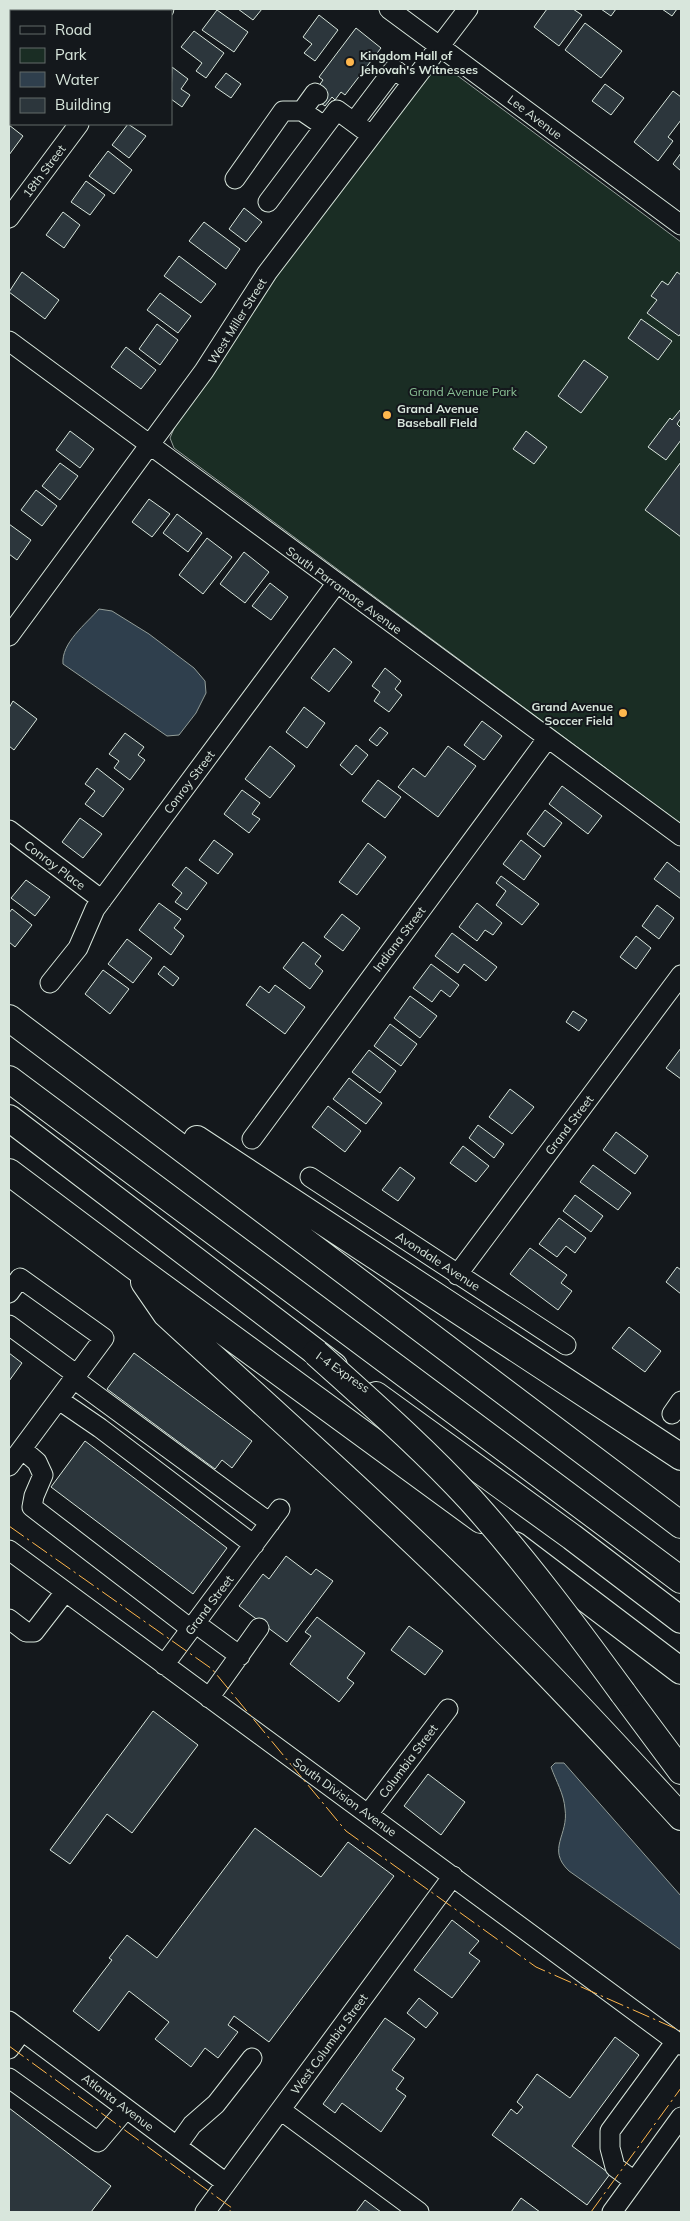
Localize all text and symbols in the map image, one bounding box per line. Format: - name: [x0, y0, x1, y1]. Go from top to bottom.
- legend: [10, 10, 172, 125]
- text: Road: [55, 20, 92, 39]
- text: Park: [55, 45, 87, 64]
- place label: Kingdom Hall of Jehovah's Witnesses: [360, 48, 478, 77]
- marker: Kingdom Hall of Jehovah's Witnesses: [344, 56, 356, 68]
- text: Water: [55, 70, 99, 89]
- street label: Lee Avenue: [505, 92, 565, 142]
- text: Building: [55, 95, 111, 114]
- street label: 18th Street: [19, 142, 69, 200]
- street label: West Miller Street: [205, 275, 269, 367]
- park label: Grand Avenue Park: [409, 384, 518, 399]
- place label: Grand Avenue Baseball FIeld: [397, 401, 479, 430]
- marker: Grand Avenue Baseball FIeld: [381, 409, 393, 421]
- street label: South Parramore Avenue: [283, 543, 405, 637]
- place label: Grand Avenue Soccer Field: [531, 699, 613, 728]
- marker: Grand Avenue Soccer Field: [617, 707, 629, 719]
- street label: Conroy Street: [160, 747, 218, 817]
- street label: Conroy Place: [22, 837, 88, 893]
- street label: Indiana Street: [370, 903, 428, 975]
- street label: Grand Street: [542, 1092, 596, 1158]
- street label: Avondale Avenue: [393, 1228, 483, 1294]
- street label: I-4 Express: [313, 1348, 373, 1396]
- street label: Grand Street: [182, 1572, 236, 1638]
- street label: Columbia Street: [375, 1721, 441, 1801]
- street label: South Division Avenue: [290, 1754, 400, 1840]
- street label: West Columbia Street: [287, 1991, 371, 2097]
- street label: Atlanta Avenue: [79, 2070, 157, 2134]

